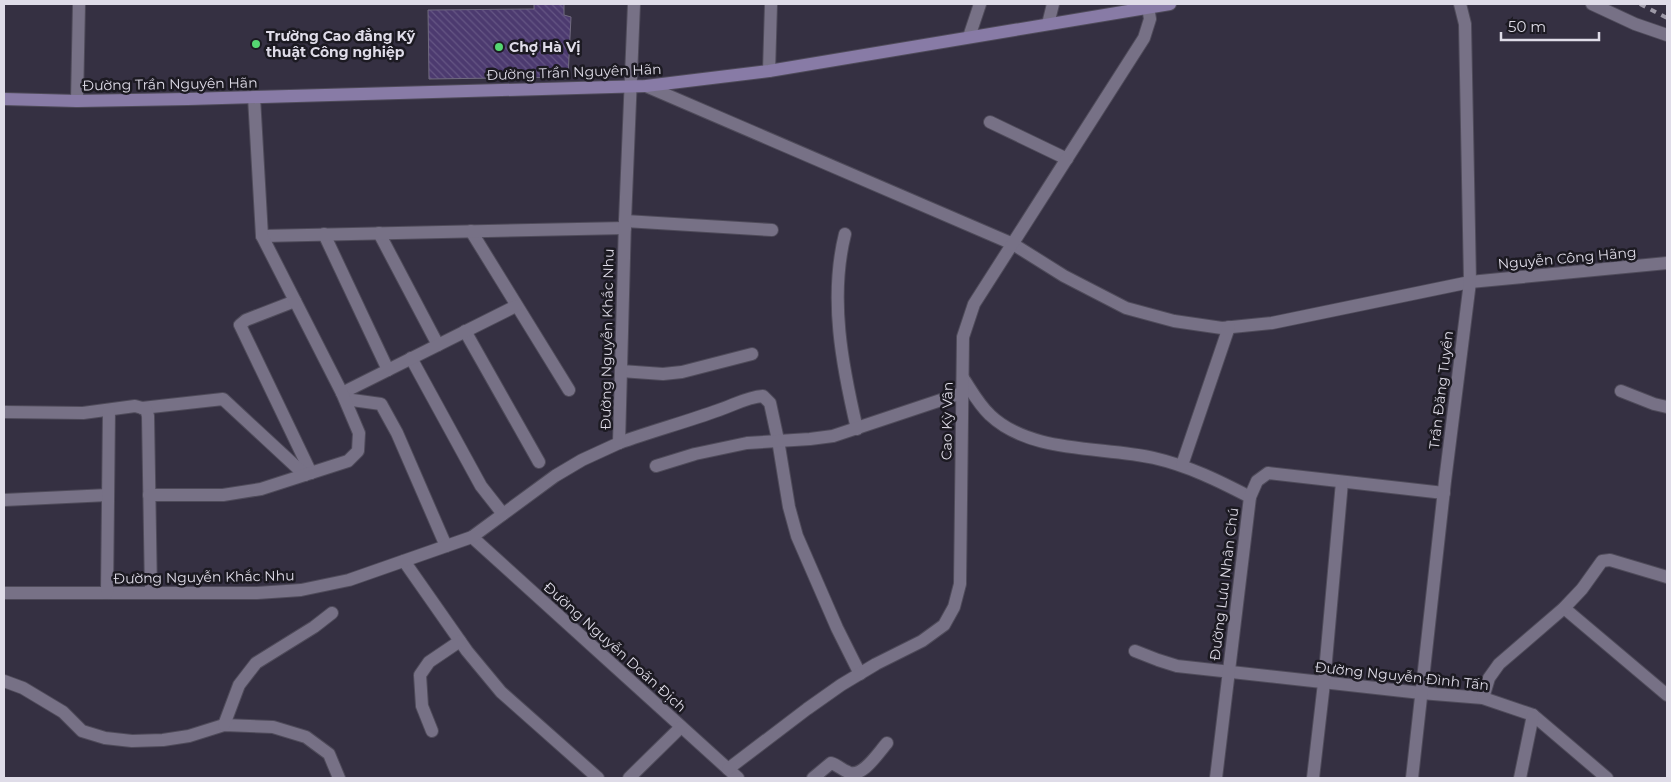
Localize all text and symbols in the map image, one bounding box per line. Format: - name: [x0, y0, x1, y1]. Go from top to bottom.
- scale bar: [1501, 10, 1598, 42]
- text: 50 m: [1508, 17, 1546, 36]
- place label: Trường Cao đẳng Kỹ thuật Công nghiệp: [266, 27, 416, 61]
- marker: Trường Cao đẳng Kỹ thuật Công nghiệp: [250, 38, 262, 50]
- place label: Chợ Hà Vị: [509, 38, 580, 56]
- marker: Chợ Hà Vị: [493, 41, 505, 53]
- street label: Đường Trần Nguyên Hãn: [486, 60, 662, 84]
- street label: Đường Trần Nguyên Hãn: [82, 73, 258, 95]
- street label: Nguyễn Công Hãng: [1497, 243, 1637, 273]
- street label: Đường Nguyễn Khắc Nhu: [596, 248, 618, 430]
- street label: Trần Đăng Tuyển: [1425, 330, 1457, 450]
- street label: Cao Kỳ Vân: [937, 382, 957, 460]
- street label: Đường Lưu Nhân Chú: [1206, 507, 1242, 661]
- street label: Đường Nguyễn Khắc Nhu: [113, 566, 295, 588]
- street label: Đường Nguyễn Doãn Địch: [540, 578, 690, 716]
- street label: Đường Nguyễn Đình Tấn: [1314, 658, 1490, 694]

